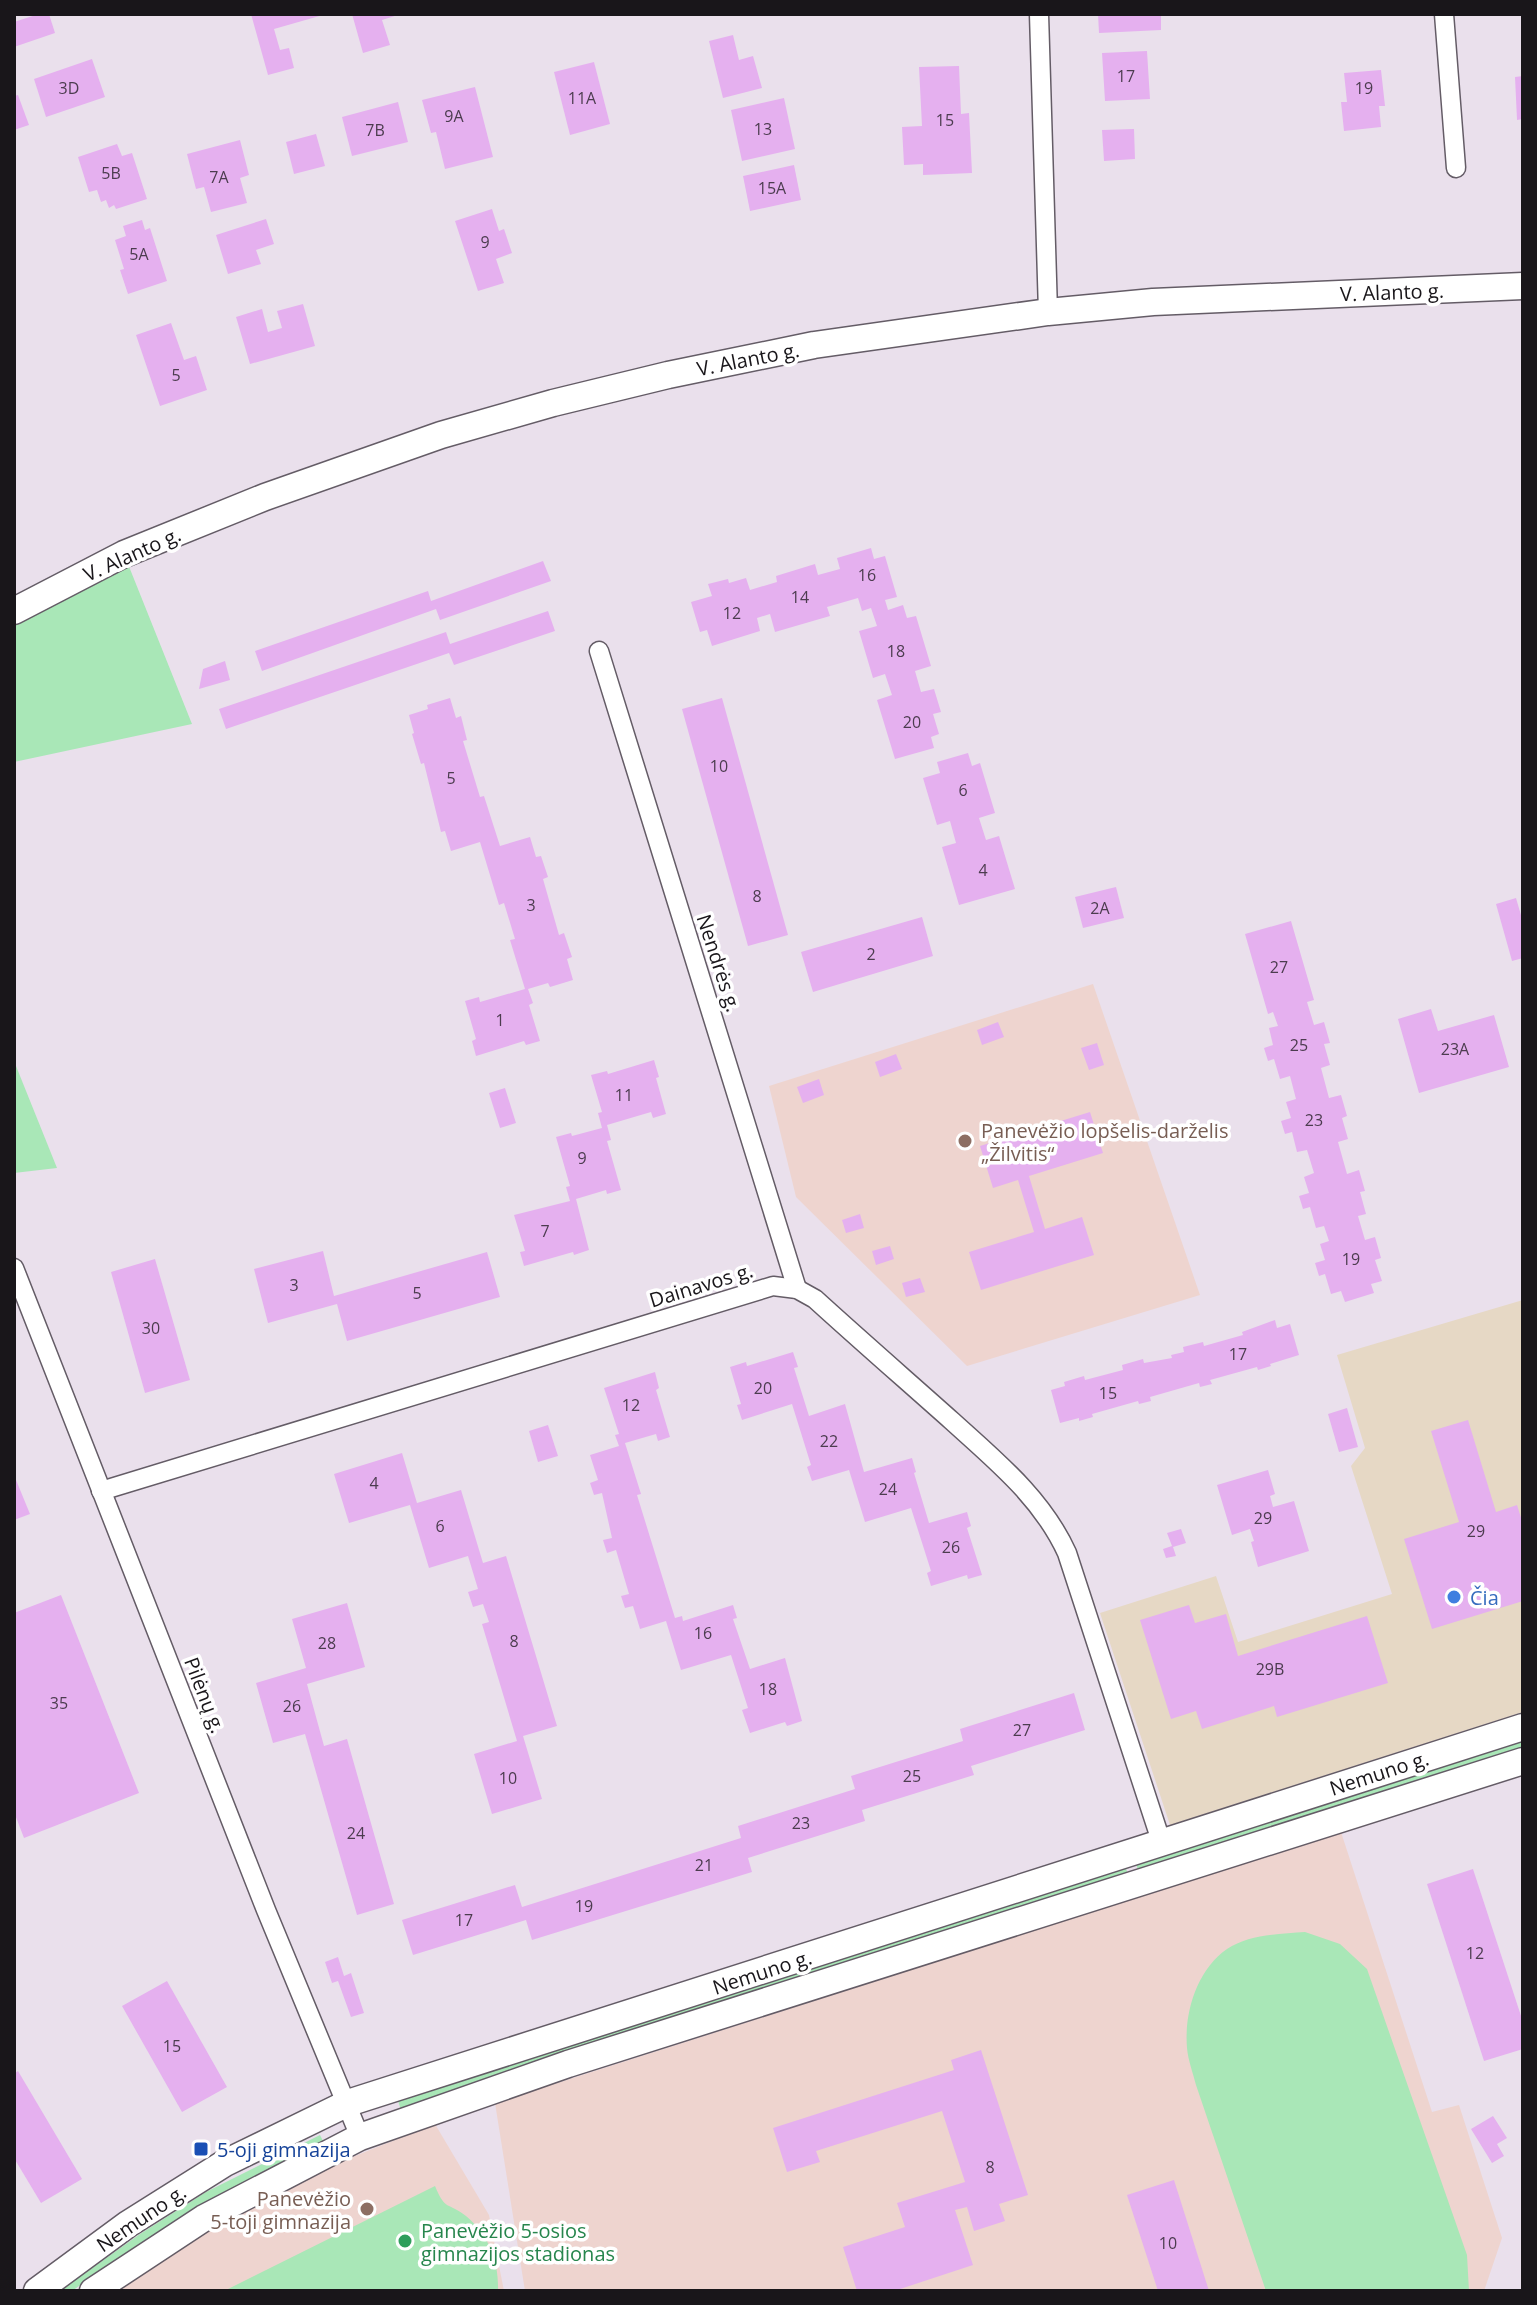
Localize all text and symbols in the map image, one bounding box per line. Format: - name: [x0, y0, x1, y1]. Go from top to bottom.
- house number: 17: [1117, 65, 1135, 87]
- house number: 3D: [59, 77, 79, 99]
- house number: 19: [1355, 77, 1373, 99]
- house number: 11A: [568, 87, 597, 109]
- house number: 9A: [444, 105, 465, 127]
- house number: 15: [936, 109, 954, 131]
- house number: 13: [754, 118, 772, 140]
- house number: 7B: [365, 119, 385, 141]
- house number: 5B: [101, 162, 121, 184]
- house number: 7A: [209, 166, 230, 188]
- house number: 15A: [758, 177, 787, 199]
- house number: 9: [480, 231, 490, 253]
- house number: 5A: [129, 243, 150, 265]
- street label: V. Alanto g.: [1340, 277, 1444, 307]
- street label: V. Alanto g.: [694, 336, 802, 382]
- house number: 5: [171, 364, 181, 386]
- street label: V. Alanto g.: [79, 521, 185, 587]
- house number: 16: [858, 564, 876, 586]
- house number: 14: [791, 586, 809, 608]
- house number: 12: [723, 602, 741, 624]
- house number: 18: [887, 640, 905, 662]
- house number: 20: [903, 711, 921, 733]
- house number: 10: [710, 755, 728, 777]
- house number: 5: [446, 767, 456, 789]
- house number: 6: [958, 779, 968, 801]
- house number: 4: [978, 859, 988, 881]
- house number: 8: [752, 885, 762, 907]
- house number: 3: [526, 894, 536, 916]
- house number: 2A: [1090, 897, 1111, 919]
- street label: Nendrės g.: [691, 911, 747, 1015]
- house number: 2: [866, 943, 876, 965]
- house number: 27: [1270, 956, 1288, 978]
- house number: 1: [495, 1009, 505, 1031]
- house number: 25: [1290, 1034, 1308, 1056]
- house number: 23A: [1441, 1038, 1470, 1060]
- house number: 11: [615, 1084, 633, 1106]
- house number: 23: [1305, 1109, 1323, 1131]
- place label: Panevėžio lopšelis-darželis „Žilvitis“: [981, 1117, 1228, 1167]
- marker: Panevėžio lopšelis-darželis „Žilvitis“: [956, 1132, 974, 1150]
- house number: 9: [577, 1147, 587, 1169]
- house number: 7: [540, 1220, 550, 1242]
- house number: 19: [1342, 1248, 1360, 1270]
- street label: Dainavos g.: [646, 1256, 756, 1314]
- house number: 3: [289, 1274, 299, 1296]
- house number: 5: [412, 1282, 422, 1304]
- house number: 30: [142, 1317, 160, 1339]
- house number: 17: [1229, 1343, 1247, 1365]
- house number: 20: [754, 1377, 772, 1399]
- house number: 15: [1099, 1382, 1117, 1404]
- house number: 12: [622, 1394, 640, 1416]
- house number: 22: [820, 1430, 838, 1452]
- house number: 4: [369, 1472, 379, 1494]
- house number: 24: [879, 1478, 897, 1500]
- house number: 29: [1254, 1507, 1272, 1529]
- house number: 6: [435, 1515, 445, 1537]
- house number: 29: [1467, 1520, 1485, 1542]
- house number: 26: [942, 1536, 960, 1558]
- place label: Čia: [1470, 1584, 1499, 1611]
- marker: Čia: [1445, 1588, 1463, 1606]
- house number: 16: [694, 1622, 712, 1644]
- house number: 8: [509, 1630, 519, 1652]
- house number: 28: [318, 1632, 336, 1654]
- street label: Pilėnų g.: [178, 1653, 232, 1737]
- house number: 29B: [1256, 1658, 1284, 1680]
- house number: 18: [759, 1678, 777, 1700]
- house number: 35: [50, 1692, 68, 1714]
- house number: 26: [283, 1695, 301, 1717]
- house number: 27: [1013, 1719, 1031, 1741]
- street label: Nemuno g.: [1326, 1744, 1432, 1802]
- house number: 25: [903, 1765, 921, 1787]
- house number: 10: [499, 1767, 517, 1789]
- house number: 23: [792, 1812, 810, 1834]
- house number: 24: [347, 1822, 365, 1844]
- house number: 21: [695, 1854, 713, 1876]
- house number: 19: [575, 1895, 593, 1917]
- house number: 17: [455, 1909, 473, 1931]
- house number: 12: [1466, 1942, 1484, 1964]
- street label: Nemuno g.: [709, 1943, 815, 2001]
- house number: 15: [163, 2035, 181, 2057]
- place label: 5-oji gimnazija: [217, 2136, 351, 2163]
- marker: 5-oji gimnazija: [192, 2140, 210, 2158]
- house number: 8: [985, 2156, 995, 2178]
- street label: Nemuno g.: [91, 2178, 191, 2258]
- place label: Panevėžio 5-toji gimnazija: [210, 2185, 351, 2235]
- marker: Panevėžio 5-toji gimnazija: [358, 2200, 376, 2218]
- place label: Panevėžio 5-osios gimnazijos stadionas: [421, 2217, 615, 2267]
- marker: Panevėžio 5-osios gimnazijos stadionas: [396, 2232, 414, 2250]
- house number: 10: [1159, 2232, 1177, 2254]

